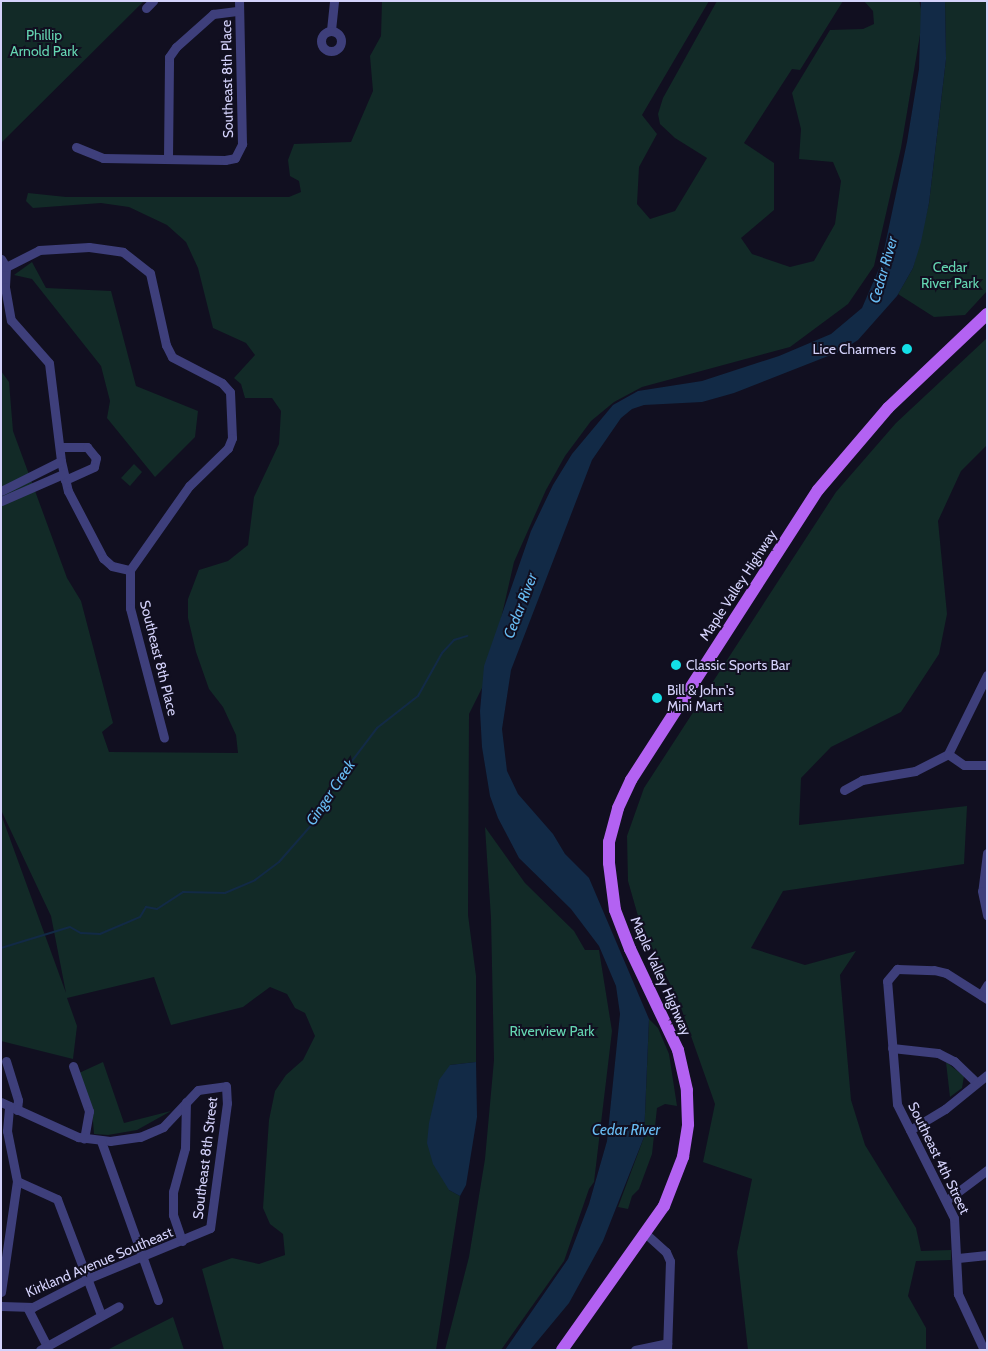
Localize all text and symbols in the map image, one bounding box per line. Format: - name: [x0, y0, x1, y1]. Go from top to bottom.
- street label: Southeast 8th Place: [218, 20, 236, 138]
- park label: Phillip Arnold Park: [10, 27, 78, 59]
- water label: Cedar River: [866, 235, 902, 305]
- park label: Cedar River Park: [921, 259, 979, 292]
- place label: Lice Charmers: [812, 341, 896, 357]
- marker: Lice Charmers: [900, 342, 914, 356]
- street label: Maple Valley Highway: [696, 526, 780, 644]
- water label: Cedar River: [500, 571, 542, 641]
- street label: Southeast 8th Place: [137, 599, 181, 717]
- place label: Classic Sports Bar: [686, 657, 790, 673]
- marker: Classic Sports Bar: [670, 659, 682, 671]
- place label: Bill & John's Mini Mart: [667, 682, 734, 714]
- marker: Bill & John's Mini Mart: [651, 692, 663, 704]
- water label: Ginger Creek: [303, 757, 359, 829]
- street label: Maple Valley Highway: [627, 914, 695, 1038]
- park label: Riverview Park: [509, 1023, 595, 1039]
- street label: Southeast 8th Street: [189, 1096, 221, 1220]
- street label: Southeast 4th Street: [905, 1099, 973, 1217]
- water label: Cedar River: [592, 1122, 660, 1140]
- street label: Kirkland Avenue Southeast: [23, 1223, 175, 1301]

